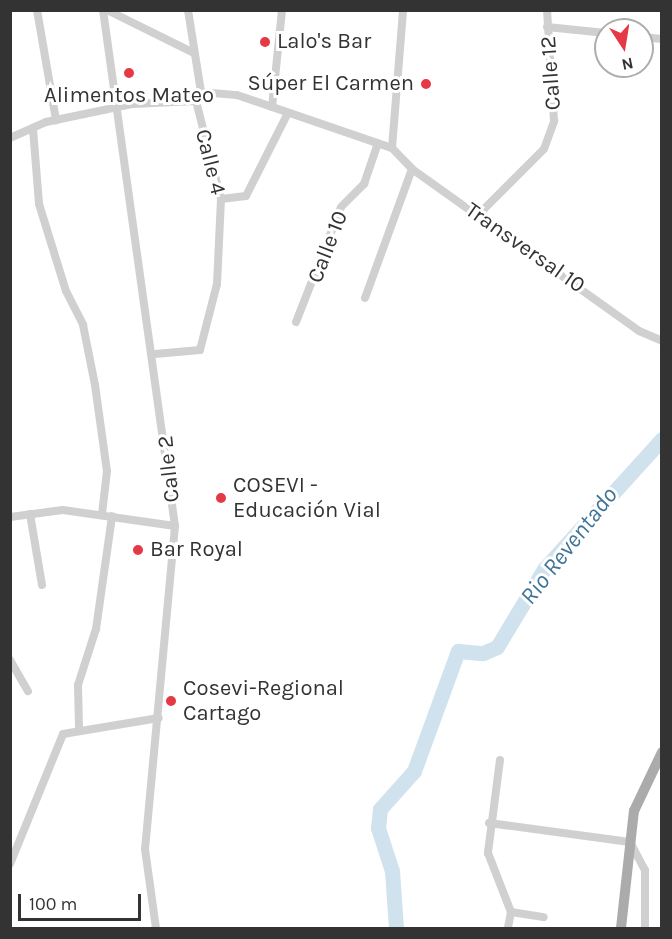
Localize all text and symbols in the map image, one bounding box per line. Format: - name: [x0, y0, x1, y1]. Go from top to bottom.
- north arrow: [594, 18, 654, 78]
- place label: Lalo's Bar: [277, 29, 371, 55]
- marker: Lalo's Bar: [258, 35, 272, 49]
- street label: Calle 12: [535, 35, 567, 111]
- text: N: [620, 54, 635, 75]
- marker: Alimentos Mateo: [122, 66, 136, 80]
- place label: Súper El Carmen: [248, 71, 414, 97]
- marker: Súper El Carmen: [419, 77, 433, 91]
- place label: Alimentos Mateo: [44, 83, 214, 109]
- street label: Calle 4: [189, 126, 231, 198]
- street label: Transversal 10: [460, 197, 590, 299]
- street label: Calle 10: [302, 207, 354, 287]
- street label: Calle 2: [152, 434, 186, 504]
- place label: COSEVI - Educación Vial: [233, 472, 381, 524]
- water label: Rio Reventado: [514, 482, 624, 610]
- marker: COSEVI - Educación Vial: [214, 491, 228, 505]
- place label: Bar Royal: [150, 537, 243, 563]
- marker: Bar Royal: [131, 543, 145, 557]
- place label: Cosevi-Regional Cartago: [183, 675, 344, 726]
- marker: Cosevi-Regional Cartago: [164, 694, 178, 708]
- scale bar: [21, 882, 144, 920]
- text: 100 m: [29, 893, 77, 915]

